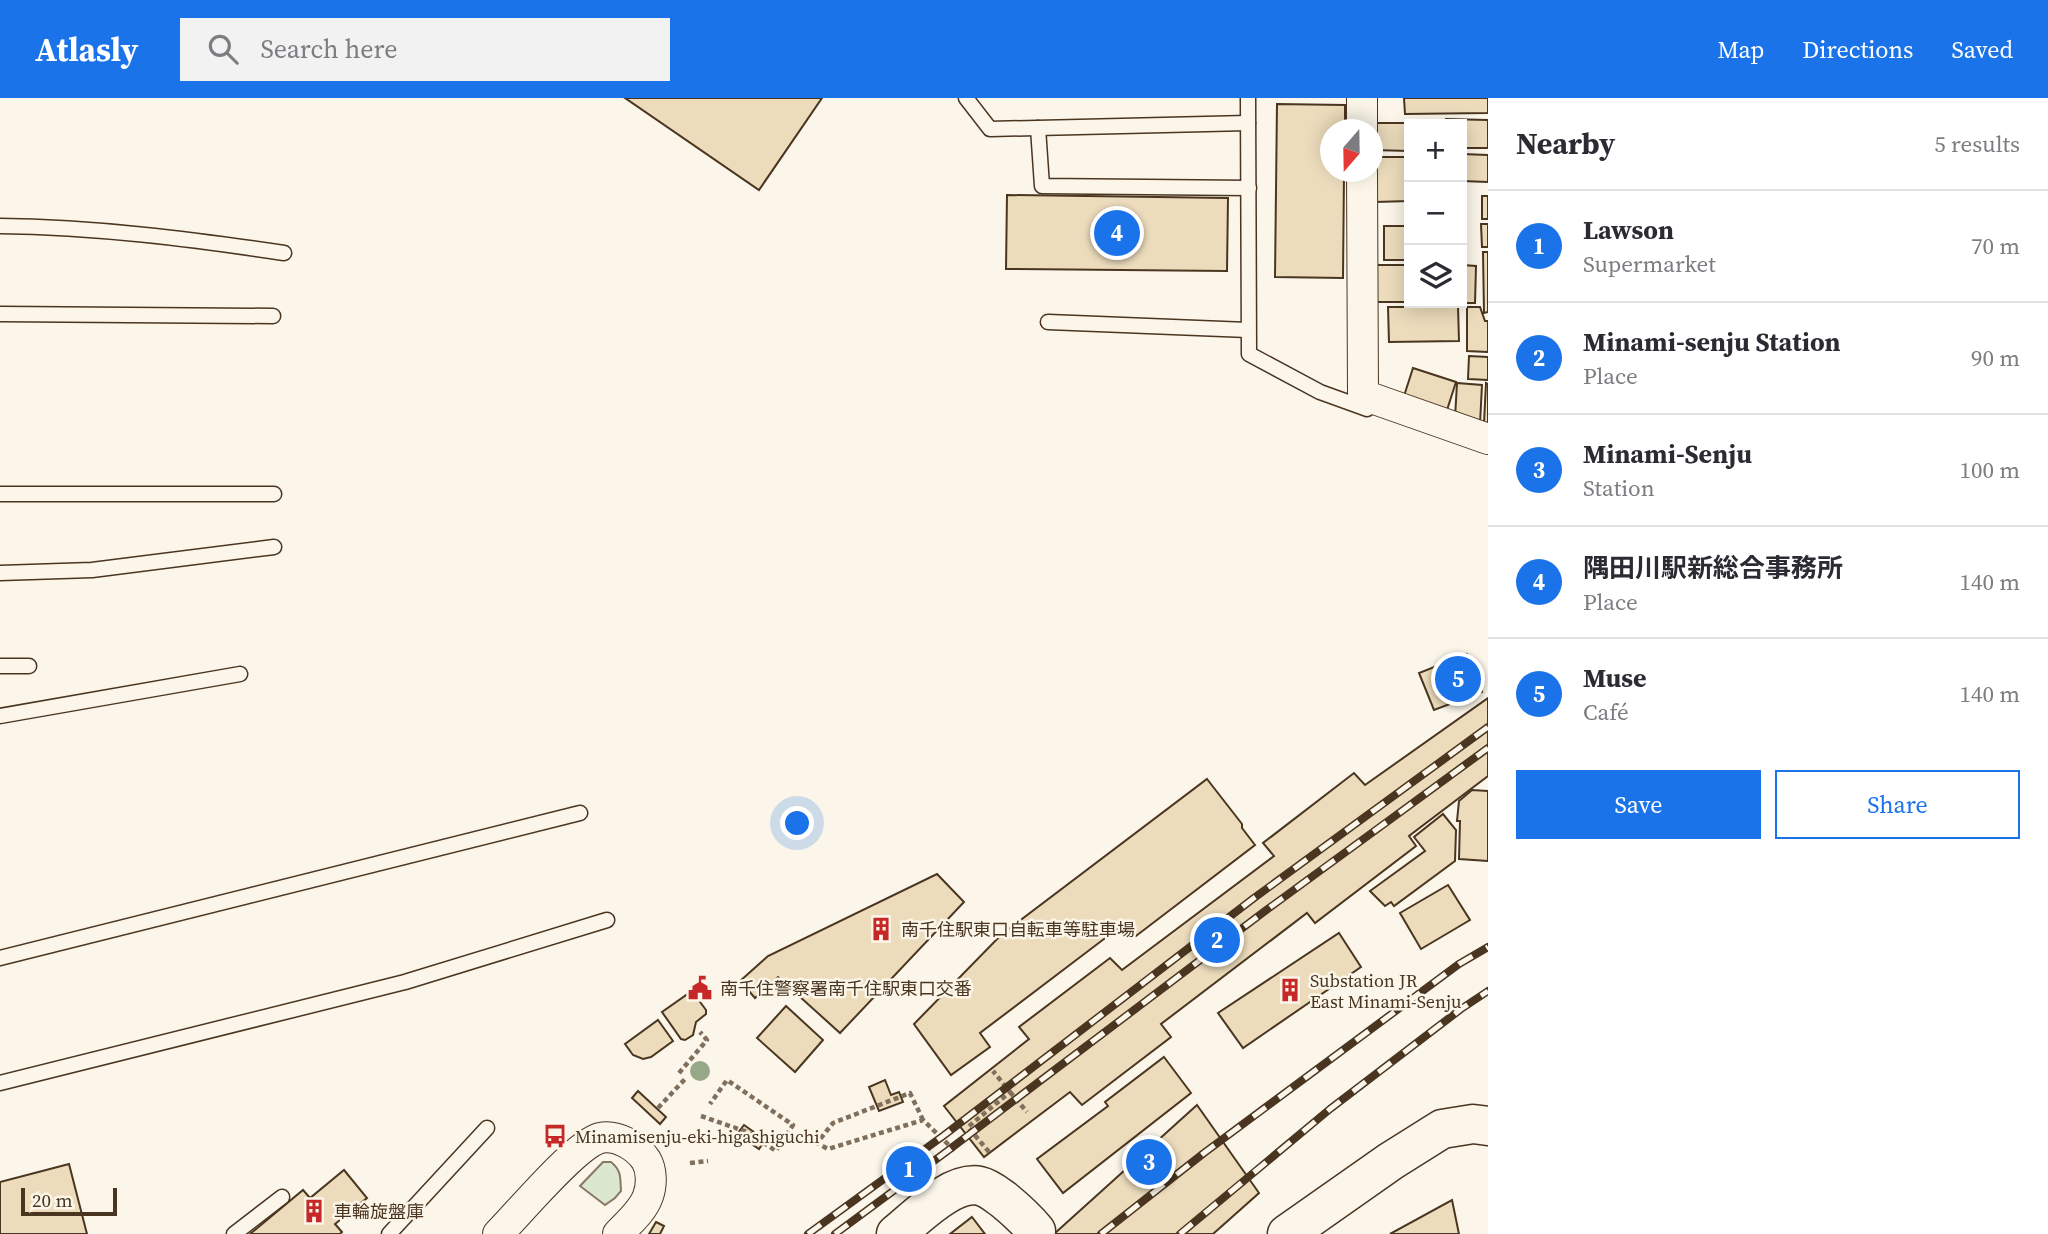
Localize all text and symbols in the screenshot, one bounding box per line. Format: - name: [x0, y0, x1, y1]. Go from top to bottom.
- search box: [180, 18, 670, 81]
- text: Atlasly: [35, 27, 138, 72]
- icon: search: [204, 30, 242, 68]
- text: Search here: [260, 31, 398, 67]
- text: Map: [1717, 33, 1764, 66]
- text: Directions: [1802, 33, 1913, 66]
- text: Saved: [1951, 33, 2013, 66]
- north arrow: [1320, 119, 1383, 182]
- map controls: [1404, 119, 1467, 308]
- button: +: [1404, 119, 1467, 182]
- text: Nearby: [1516, 123, 1615, 164]
- text: 5 results: [1934, 128, 2020, 160]
- button: −: [1404, 182, 1467, 245]
- pin: 4: [1094, 207, 1140, 259]
- text: Lawson: [1583, 212, 1674, 248]
- text: 1: [1533, 230, 1545, 262]
- text: 70 m: [1971, 230, 2020, 262]
- button: layers: [1404, 245, 1467, 308]
- text: Supermarket: [1583, 248, 1716, 280]
- text: Minami-senju Station: [1583, 324, 1841, 360]
- text: 2: [1533, 342, 1545, 374]
- text: 90 m: [1971, 342, 2020, 374]
- text: Place: [1583, 360, 1638, 392]
- text: Minami-Senju: [1583, 436, 1752, 472]
- text: 3: [1533, 454, 1545, 486]
- text: 100 m: [1959, 454, 2020, 486]
- text: Station: [1583, 472, 1655, 504]
- text: 隅田川駅新総合事務所: [1583, 550, 1843, 586]
- text: 4: [1533, 566, 1545, 598]
- text: 140 m: [1959, 566, 2020, 598]
- text: Place: [1583, 586, 1638, 618]
- pin: 5: [1435, 653, 1481, 705]
- text: Muse: [1583, 660, 1647, 696]
- text: 5: [1533, 678, 1545, 710]
- text: 140 m: [1959, 678, 2020, 710]
- text: Café: [1583, 696, 1629, 728]
- button: Save: [1516, 770, 1761, 839]
- button: Share: [1775, 770, 2020, 839]
- your location: [780, 806, 814, 840]
- pin: 2: [1194, 914, 1240, 966]
- building icon: 南千住駅東口自転車等駐車場: [867, 915, 895, 943]
- place label: 南千住駅東口自転車等駐車場: [901, 917, 1135, 942]
- place label: Substation JR East Minami-Senju: [1310, 968, 1461, 1014]
- public building icon: 南千住警察署南千住駅東口交番: [686, 974, 714, 1002]
- place label: 南千住警察署南千住駅東口交番: [720, 976, 972, 1001]
- building icon: Substation JR East Minami-Senju: [1276, 976, 1304, 1004]
- bus stop icon: Minamisenju-eki-higashiguchi: [541, 1122, 569, 1150]
- place label: Minamisenju-eki-higashiguchi: [575, 1124, 820, 1149]
- pin: 3: [1126, 1136, 1172, 1188]
- pin: 1: [886, 1143, 932, 1195]
- scale bar: [21, 1185, 117, 1217]
- text: 20 m: [32, 1187, 73, 1213]
- building icon: 車輪旋盤庫: [300, 1197, 328, 1225]
- place label: 車輪旋盤庫: [334, 1199, 424, 1224]

